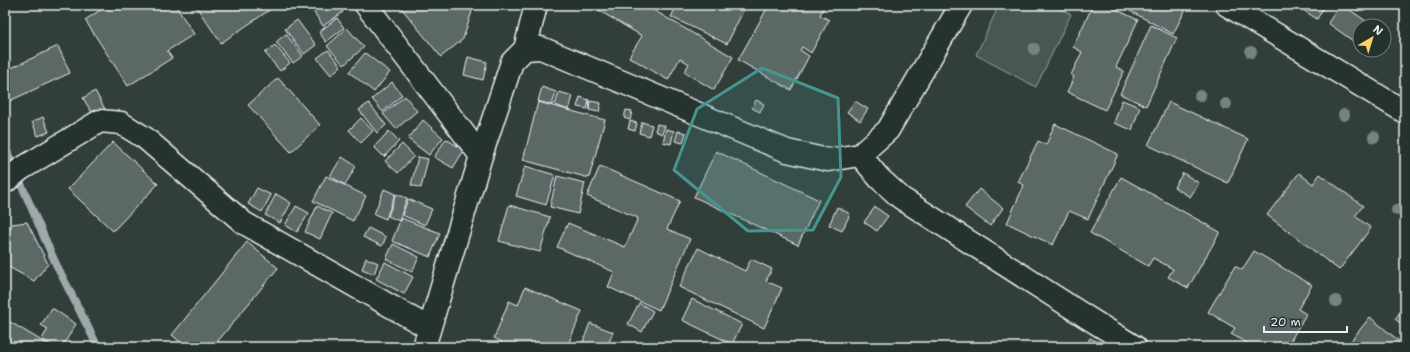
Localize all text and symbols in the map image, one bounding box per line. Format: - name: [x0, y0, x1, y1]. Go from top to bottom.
- north arrow: [1352, 18, 1392, 58]
- text: N: [1370, 22, 1386, 39]
- scale bar: [1264, 308, 1347, 334]
- text: 20 m: [1270, 314, 1301, 330]

